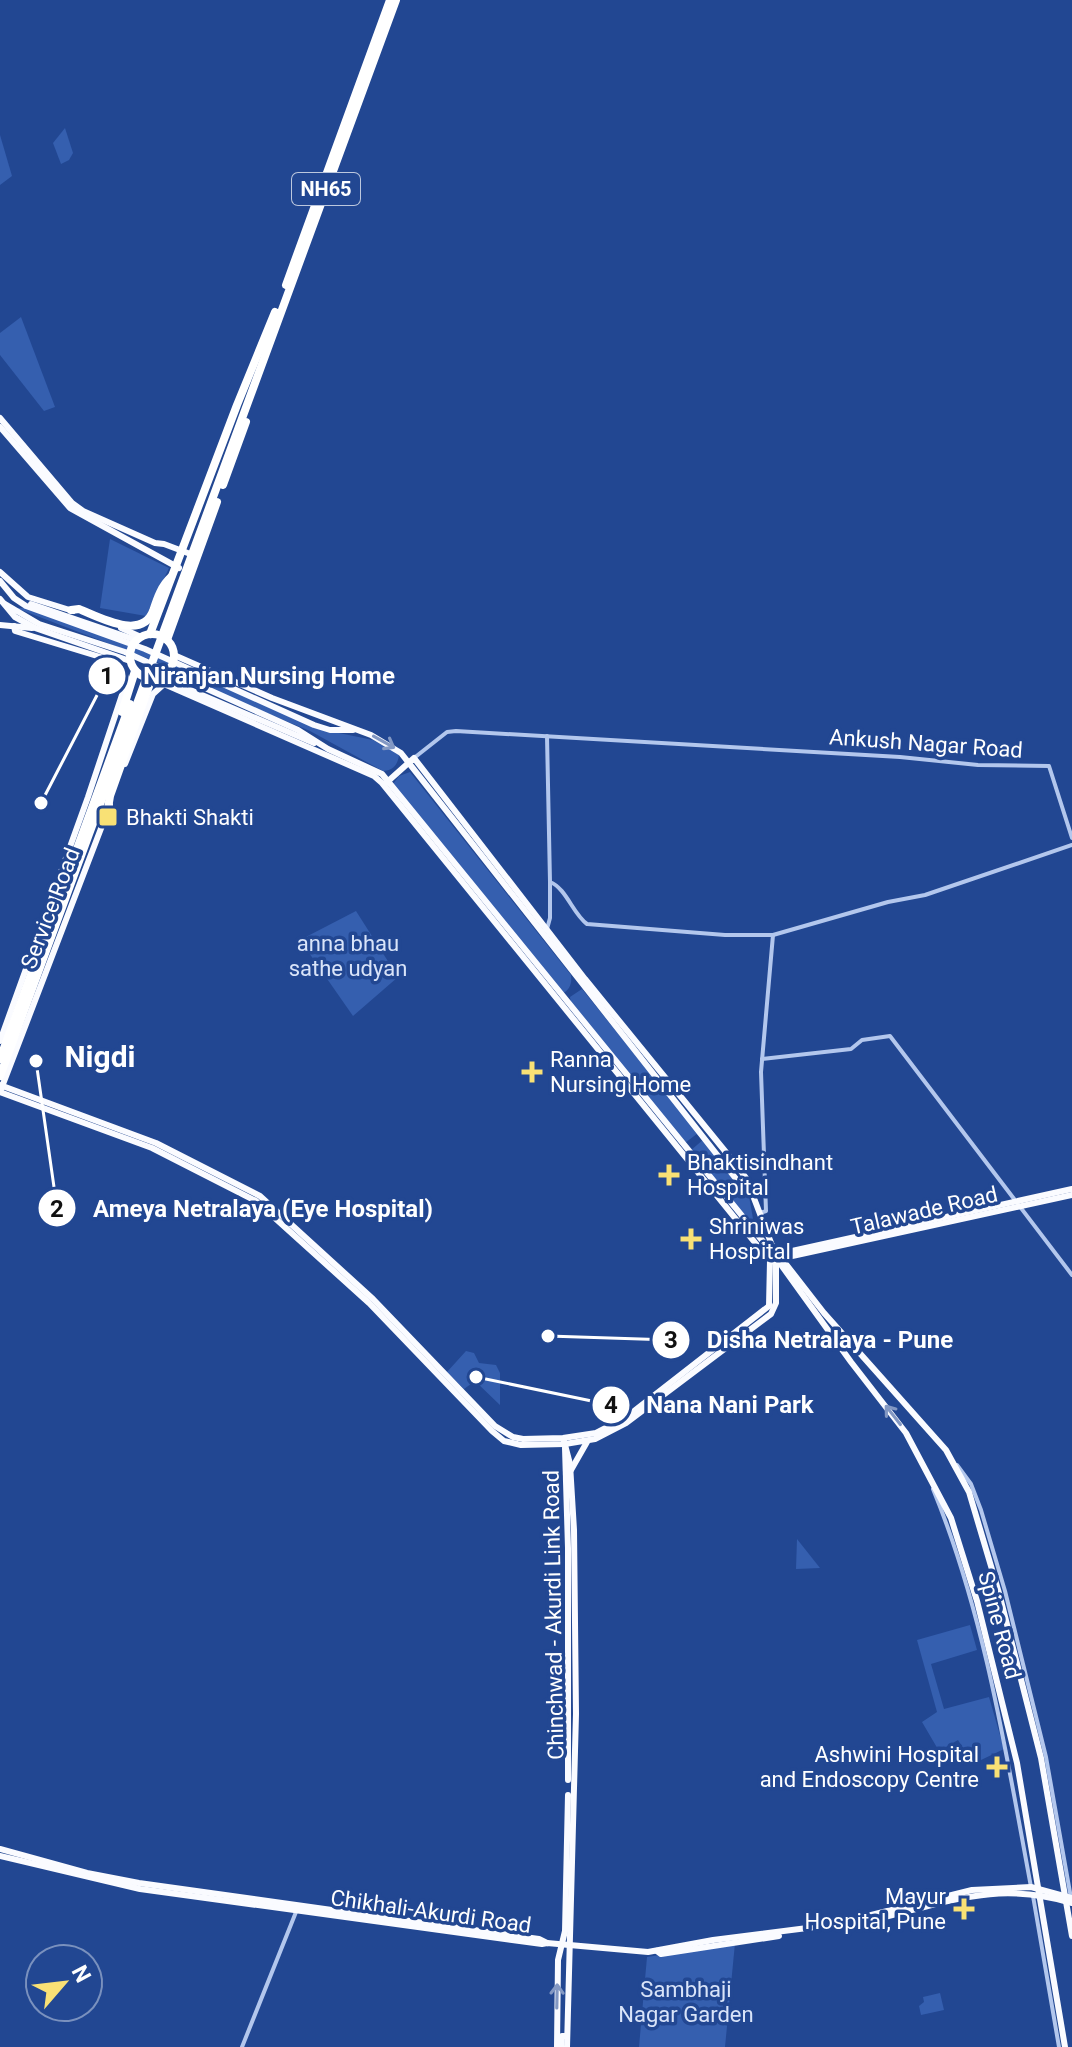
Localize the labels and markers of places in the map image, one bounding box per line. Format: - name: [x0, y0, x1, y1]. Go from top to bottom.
- callout: Niranjan Nursing Home: [87, 652, 411, 700]
- place label: Bhakti Shakti: [126, 805, 254, 830]
- marker: Bhakti Shakti: [97, 806, 119, 828]
- place label: Ranna Nursing Home: [550, 1047, 691, 1097]
- marker: Ranna Nursing Home: [521, 1061, 543, 1083]
- place label: Bhaktisindhant Hospital: [687, 1150, 833, 1200]
- marker: Bhaktisindhant Hospital: [658, 1164, 680, 1186]
- callout: Ameya Netralaya (Eye Hospital): [37, 1184, 449, 1232]
- place label: Shriniwas Hospital: [709, 1214, 804, 1264]
- marker: Shriniwas Hospital: [680, 1228, 702, 1250]
- callout: Disha Netralaya - Pune: [651, 1316, 969, 1364]
- callout: Nana Nani Park: [591, 1381, 830, 1429]
- place label: Ashwini Hospital and Endoscopy Centre: [760, 1742, 979, 1792]
- marker: Ashwini Hospital and Endoscopy Centre: [986, 1756, 1008, 1778]
- place label: Mayur Hospital, Pune: [805, 1884, 947, 1934]
- marker: Mayur Hospital, Pune: [953, 1898, 975, 1920]

